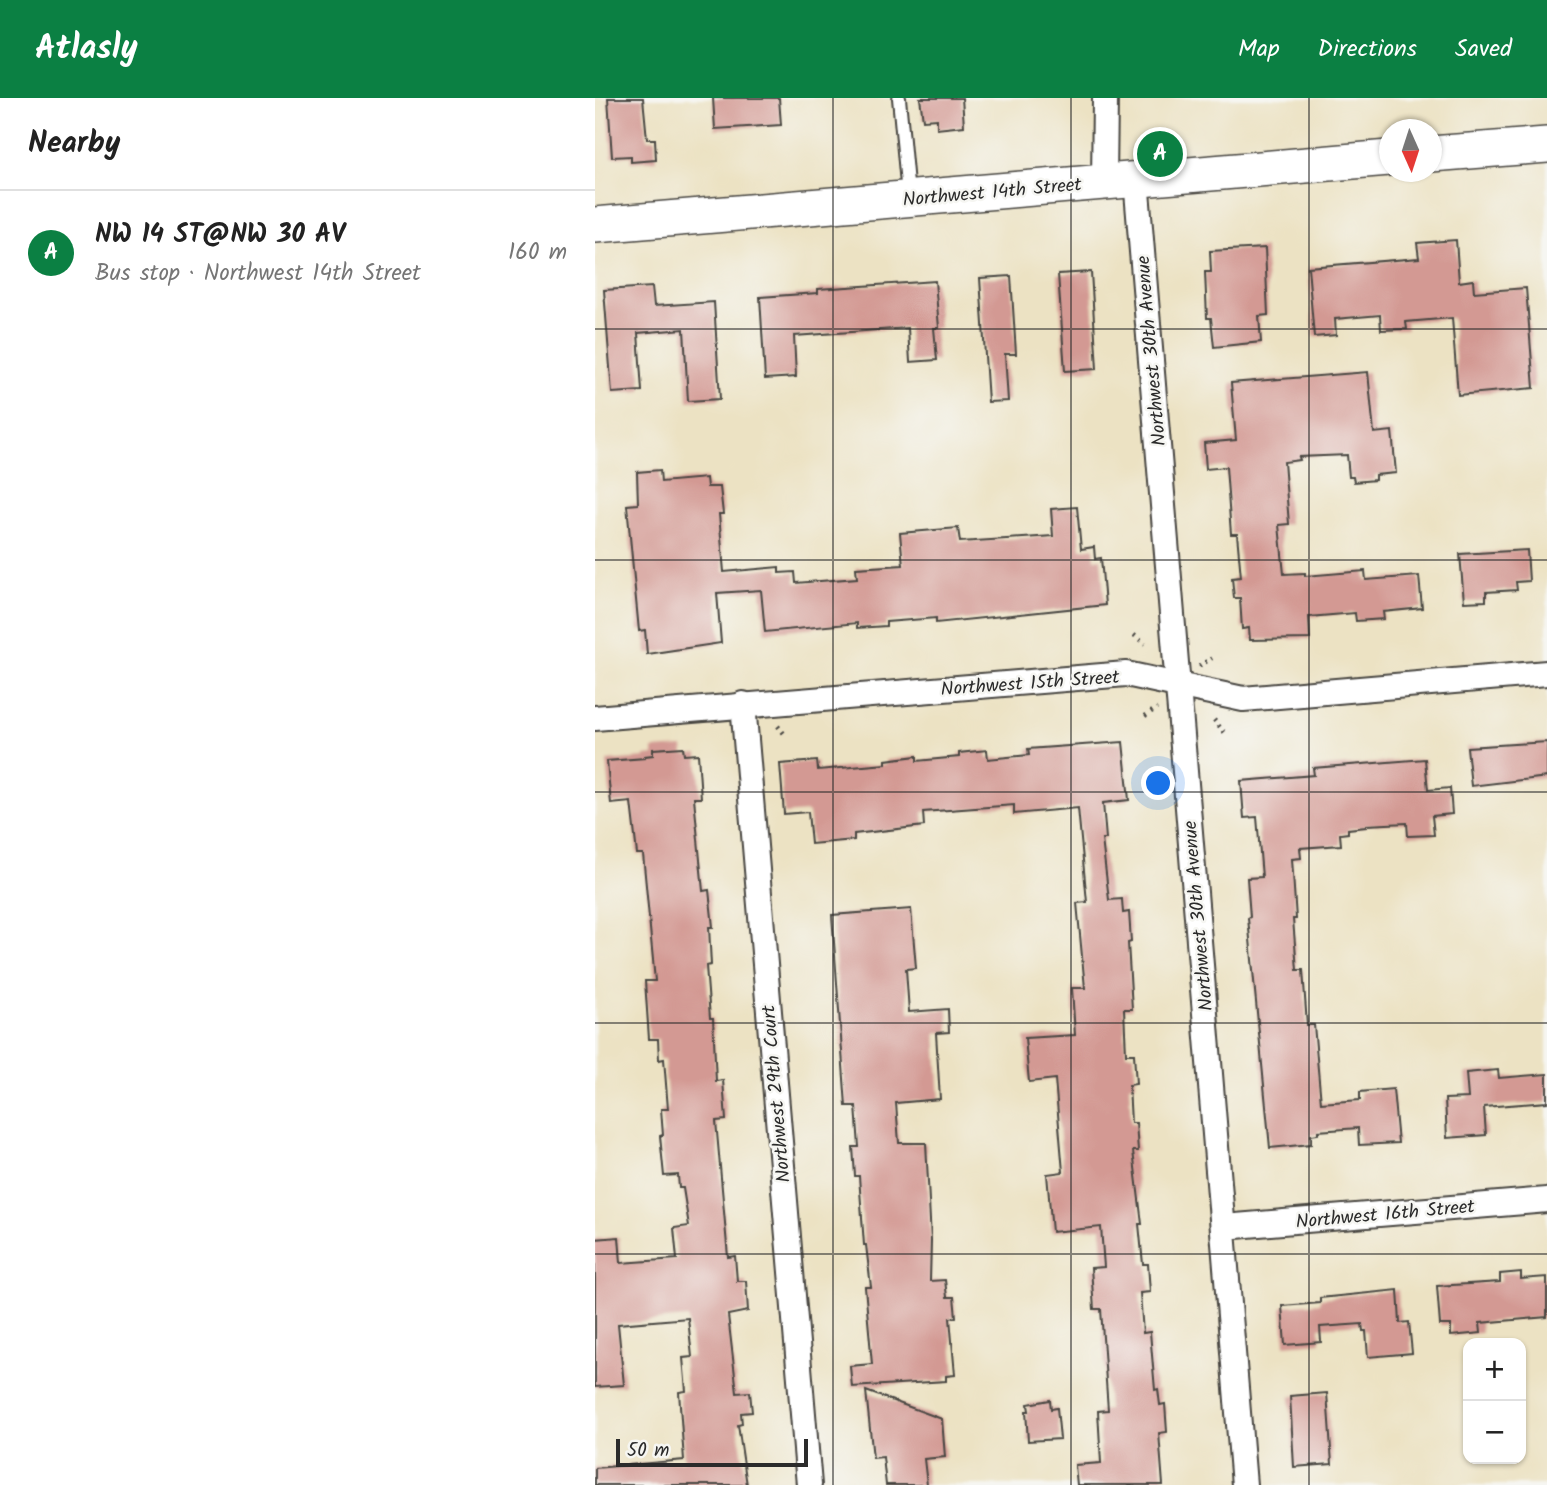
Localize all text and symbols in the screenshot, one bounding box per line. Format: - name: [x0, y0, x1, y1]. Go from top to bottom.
- text: Atlasly: [35, 23, 138, 76]
- text: Map: [1238, 30, 1280, 69]
- text: Directions: [1318, 30, 1417, 69]
- text: Saved: [1455, 30, 1512, 69]
- north arrow: [1379, 119, 1442, 182]
- text: Nearby: [28, 120, 120, 168]
- pin: A: [1137, 128, 1183, 180]
- street label: Northwest 14th Street: [901, 170, 1084, 216]
- text: NW 14 ST@NW 30 AV: [95, 214, 345, 256]
- text: A: [44, 235, 58, 271]
- text: 160 m: [508, 235, 567, 271]
- street label: Northwest 30th Avenue: [1129, 254, 1175, 447]
- text: Bus stop · Northwest 14th Street: [95, 256, 421, 292]
- street label: Northwest 15th Street: [940, 663, 1121, 705]
- your location: [1141, 766, 1175, 800]
- street label: Northwest 30th Avenue: [1176, 819, 1222, 1012]
- street label: Northwest 29th Court: [754, 1003, 800, 1184]
- street label: Northwest 16th Street: [1294, 1192, 1477, 1238]
- map controls: [1463, 1338, 1526, 1464]
- button: +: [1463, 1338, 1526, 1401]
- button: −: [1463, 1401, 1526, 1464]
- scale bar: [616, 1436, 809, 1468]
- text: 50 m: [627, 1436, 669, 1466]

